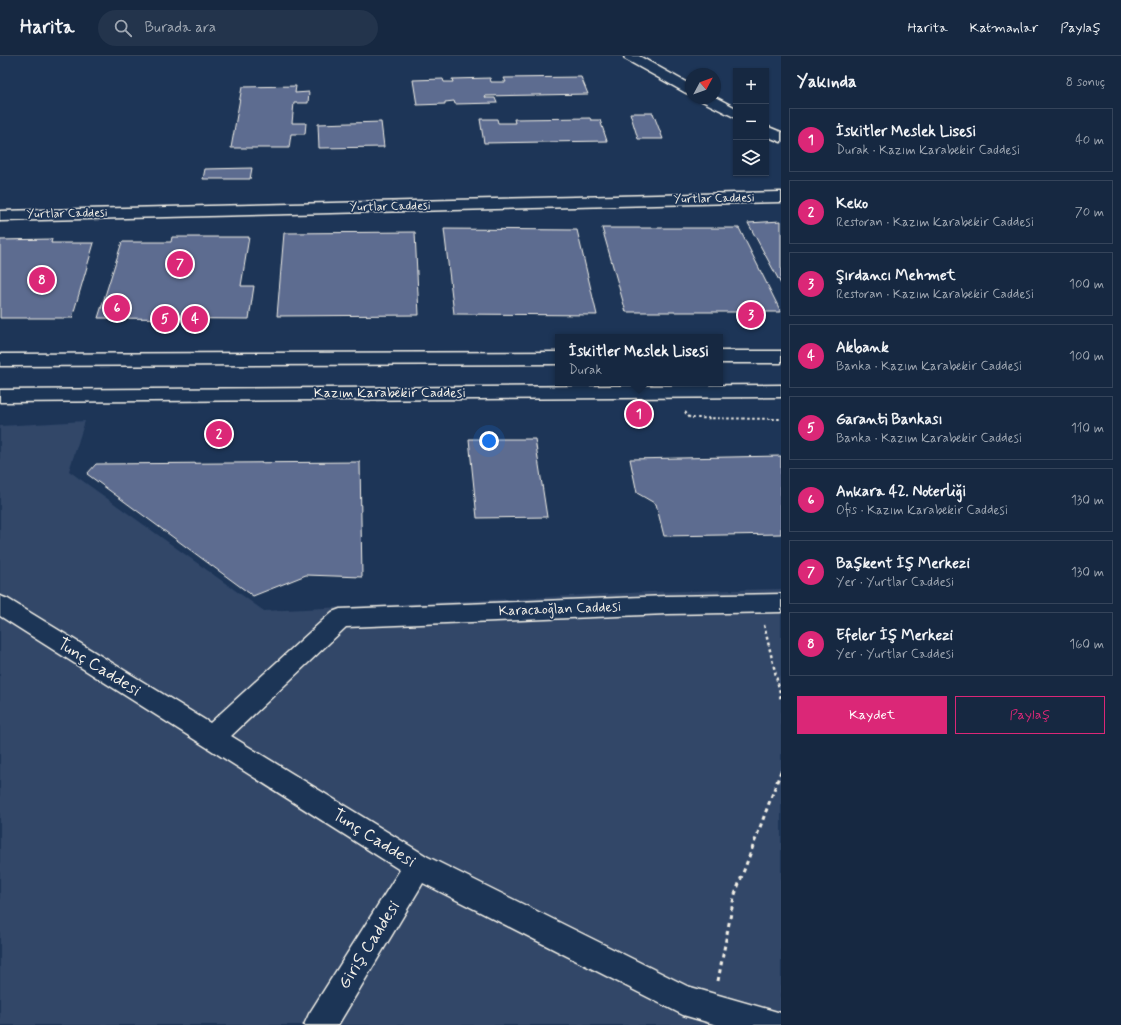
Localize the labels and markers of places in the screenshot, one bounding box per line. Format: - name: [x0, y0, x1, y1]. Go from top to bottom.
- pin: 7: [167, 249, 193, 279]
- pin: 8: [29, 265, 55, 295]
- pin: 6: [104, 293, 130, 323]
- pin: 3: [738, 300, 764, 330]
- pin: 5: [152, 304, 178, 334]
- pin: 4: [182, 304, 208, 334]
- pin: 1: [626, 399, 652, 429]
- pin: 2: [206, 419, 232, 449]

